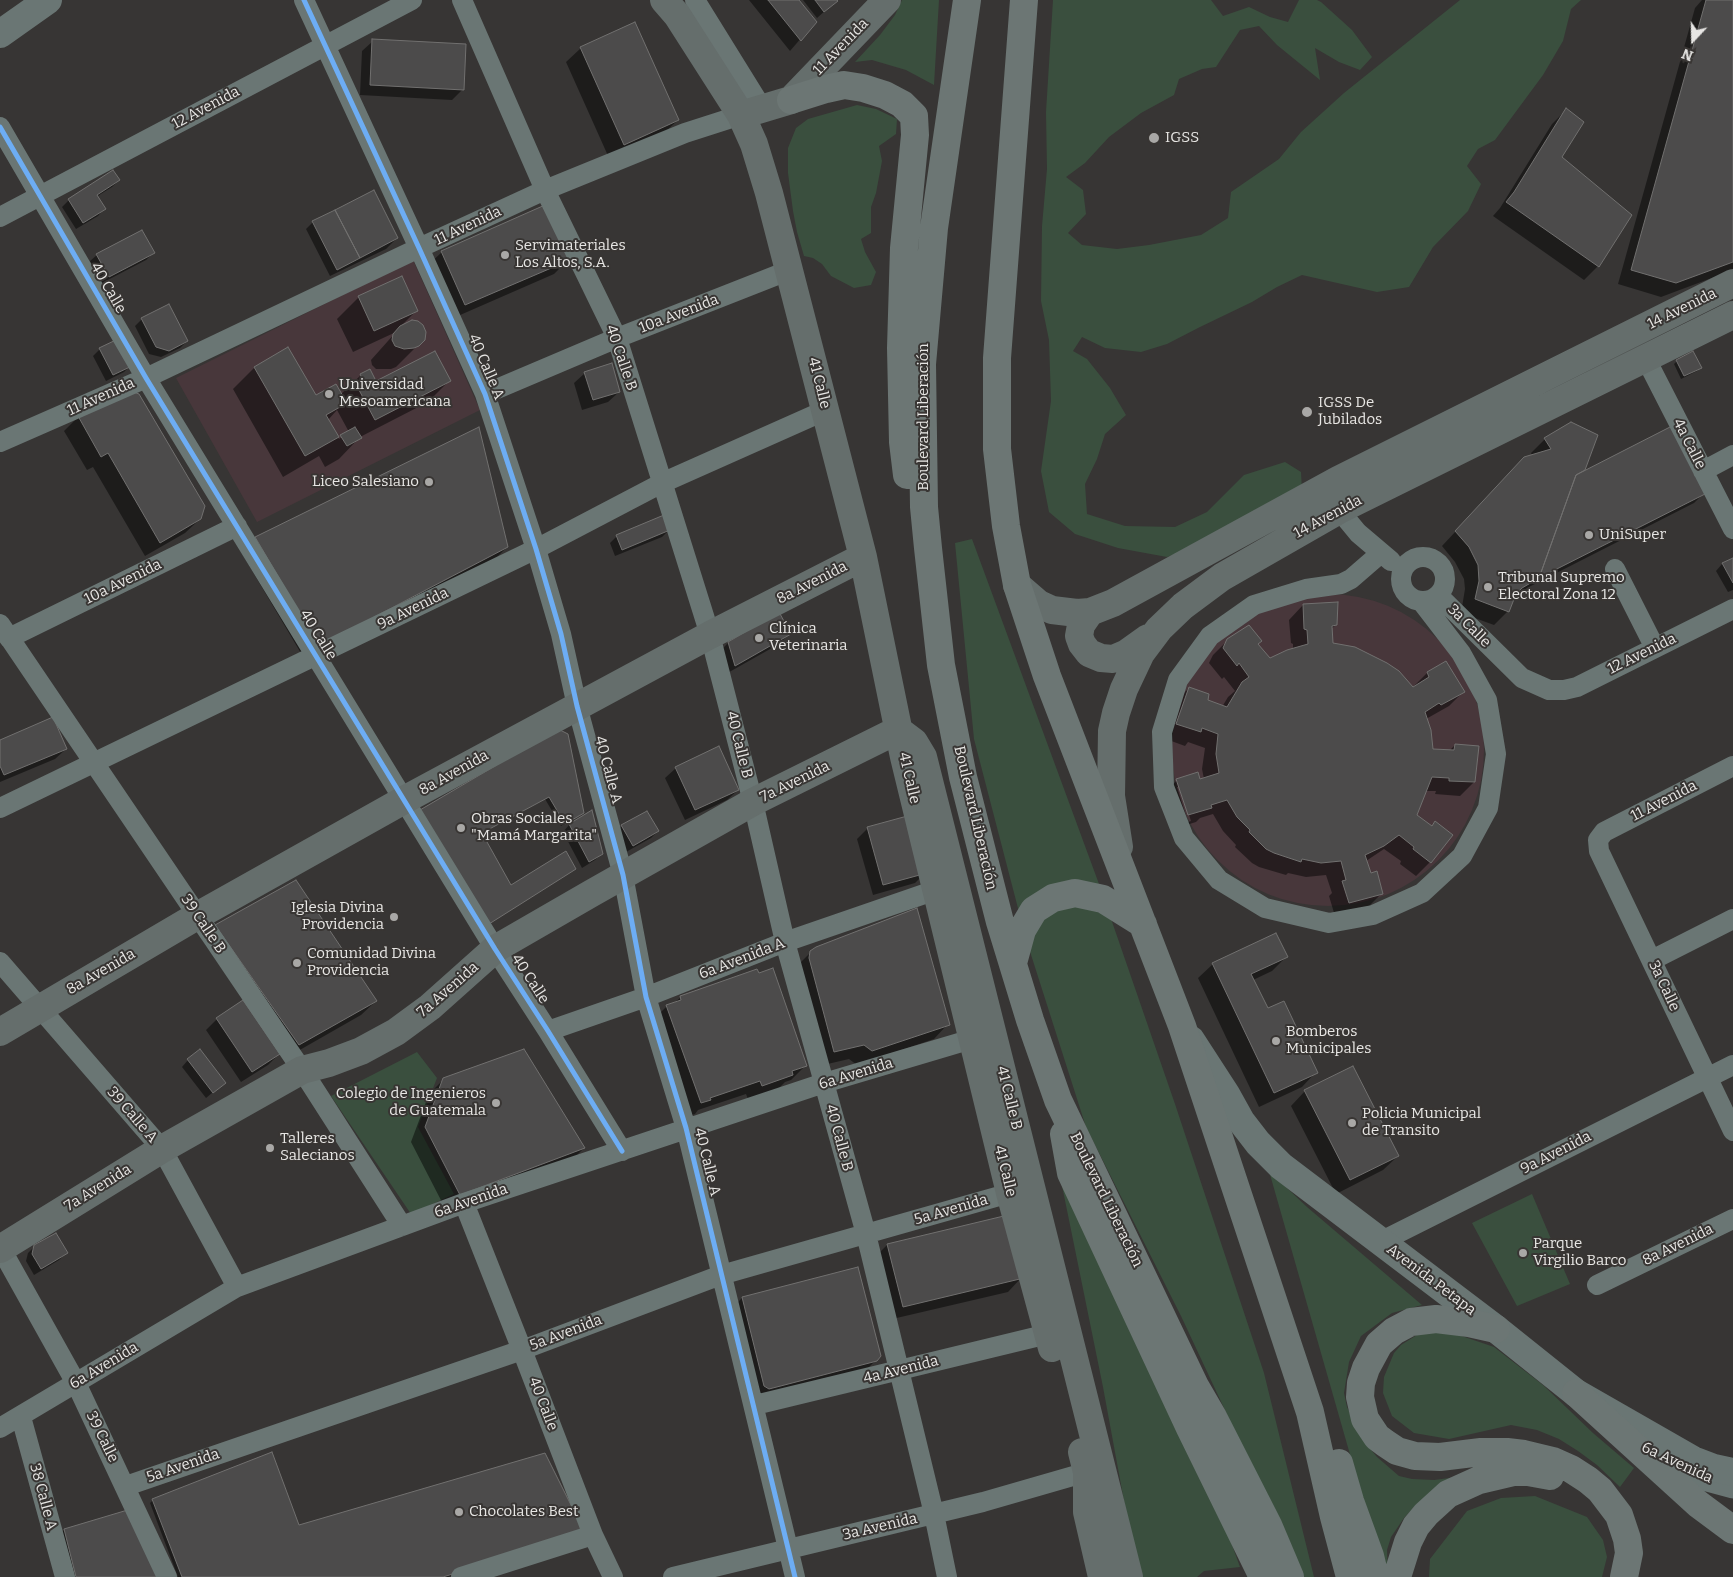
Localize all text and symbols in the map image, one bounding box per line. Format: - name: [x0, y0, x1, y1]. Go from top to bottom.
- street label: 11 Avenida: [810, 15, 872, 79]
- north arrow: [1668, 15, 1718, 65]
- text: N: [1679, 45, 1696, 64]
- street label: 12 Avenida: [169, 83, 243, 133]
- place label: IGSS: [1165, 129, 1199, 147]
- marker: IGSS: [1147, 131, 1161, 145]
- street label: 11 Avenida: [432, 203, 504, 249]
- place label: Servimateriales Los Altos, S.A.: [515, 237, 626, 272]
- marker: Servimateriales Los Altos, S.A.: [499, 249, 511, 261]
- street label: 40 Calle: [86, 259, 130, 317]
- street label: 14 Avenida: [1645, 285, 1719, 333]
- street label: 10a Avenida: [637, 291, 721, 337]
- street label: 40 Calle B: [601, 323, 641, 393]
- street label: 40 Calle A: [464, 332, 508, 402]
- street label: Boulevard Liberación: [915, 343, 933, 491]
- street label: 41 Calle: [804, 355, 834, 411]
- street label: 11 Avenida: [65, 374, 137, 420]
- place label: Universidad Mesoamericana: [339, 376, 451, 411]
- marker: Universidad Mesoamericana: [323, 388, 335, 400]
- place label: IGSS De Jubilados: [1318, 394, 1382, 429]
- marker: IGSS De Jubilados: [1300, 405, 1314, 419]
- street label: 4a Calle: [1669, 416, 1709, 472]
- place label: Liceo Salesiano: [312, 473, 419, 491]
- marker: Liceo Salesiano: [423, 476, 435, 488]
- street label: 14 Avenida: [1291, 492, 1365, 542]
- place label: UniSuper: [1599, 526, 1666, 544]
- marker: UniSuper: [1583, 529, 1595, 541]
- street label: 10a Avenida: [82, 556, 164, 608]
- street label: 8a Avenida: [774, 558, 850, 608]
- place label: Tribunal Supremo Electoral Zona 12: [1498, 569, 1625, 604]
- marker: Tribunal Supremo Electoral Zona 12: [1482, 581, 1494, 593]
- street label: 9a Avenida: [375, 584, 451, 634]
- street label: 3a Calle: [1444, 601, 1494, 651]
- street label: 40 Calle: [296, 607, 340, 663]
- place label: Clínica Veterinaria: [769, 620, 847, 655]
- street label: 12 Avenida: [1605, 630, 1679, 678]
- marker: Clínica Veterinaria: [753, 632, 765, 644]
- street label: 40 Calle B: [722, 710, 756, 780]
- street label: 40 Calle A: [590, 734, 626, 806]
- street label: Boulevard Liberación: [950, 744, 1000, 892]
- street label: 8a Avenida: [416, 747, 492, 799]
- street label: 41 Calle: [894, 751, 924, 805]
- street label: 7a Avenida: [757, 757, 833, 807]
- street label: 11 Avenida: [1628, 777, 1700, 825]
- place label: Obras Sociales "Mamá Margarita": [471, 810, 597, 845]
- marker: Obras Sociales "Mamá Margarita": [455, 822, 467, 834]
- street label: 39 Calle B: [177, 891, 229, 957]
- place label: Iglesia Divina Providencia: [291, 899, 384, 934]
- marker: Iglesia Divina Providencia: [388, 911, 400, 923]
- street label: 6a Avenida A: [697, 934, 787, 984]
- street label: 8a Avenida: [63, 945, 139, 999]
- place label: Comunidad Divina Providencia: [307, 945, 436, 980]
- street label: 40 Calle: [507, 951, 553, 1007]
- marker: Comunidad Divina Providencia: [291, 957, 303, 969]
- street label: 7a Avenida: [414, 958, 482, 1022]
- street label: 3a Calle: [1644, 958, 1684, 1014]
- place label: Bomberos Municipales: [1286, 1023, 1371, 1058]
- marker: Bomberos Municipales: [1270, 1035, 1282, 1047]
- street label: 6a Avenida: [817, 1054, 895, 1094]
- street label: 41 Calle B: [992, 1064, 1026, 1132]
- street label: 39 Calle A: [103, 1083, 161, 1147]
- place label: Colegio de Ingenieros de Guatemala: [336, 1085, 486, 1120]
- marker: Colegio de Ingenieros de Guatemala: [490, 1097, 502, 1109]
- street label: 40 Calle B: [821, 1103, 857, 1173]
- place label: Policia Municipal de Transito: [1362, 1105, 1481, 1140]
- marker: Policia Municipal de Transito: [1346, 1117, 1358, 1129]
- street label: 40 Calle A: [690, 1126, 724, 1198]
- street label: 9a Avenida: [1518, 1128, 1594, 1178]
- place label: Talleres Salecianos: [280, 1130, 355, 1165]
- street label: Boulevard Liberación: [1066, 1130, 1146, 1270]
- marker: Talleres Salecianos: [264, 1142, 276, 1154]
- street label: 41 Calle: [990, 1143, 1020, 1199]
- street label: 7a Avenida: [61, 1160, 135, 1216]
- street label: 6a Avenida: [432, 1180, 510, 1222]
- street label: 5a Avenida: [912, 1191, 990, 1229]
- street label: 8a Avenida: [1640, 1220, 1716, 1270]
- place label: Parque Virgilio Barco: [1533, 1235, 1626, 1270]
- street label: Avenida Petapa: [1383, 1241, 1479, 1319]
- marker: Parque Virgilio Barco: [1517, 1247, 1529, 1259]
- street label: 5a Avenida: [527, 1311, 605, 1355]
- street label: 6a Avenida: [67, 1339, 141, 1393]
- street label: 4a Avenida: [862, 1352, 940, 1388]
- street label: 40 Calle: [525, 1375, 561, 1433]
- street label: 39 Calle: [82, 1408, 122, 1466]
- street label: 6a Avenida: [1638, 1439, 1716, 1487]
- street label: 5a Avenida: [144, 1445, 222, 1487]
- street label: 38 Calle A: [25, 1462, 61, 1532]
- place label: Chocolates Best: [469, 1503, 578, 1521]
- marker: Chocolates Best: [453, 1506, 465, 1518]
- street label: 3a Avenida: [841, 1510, 919, 1544]

